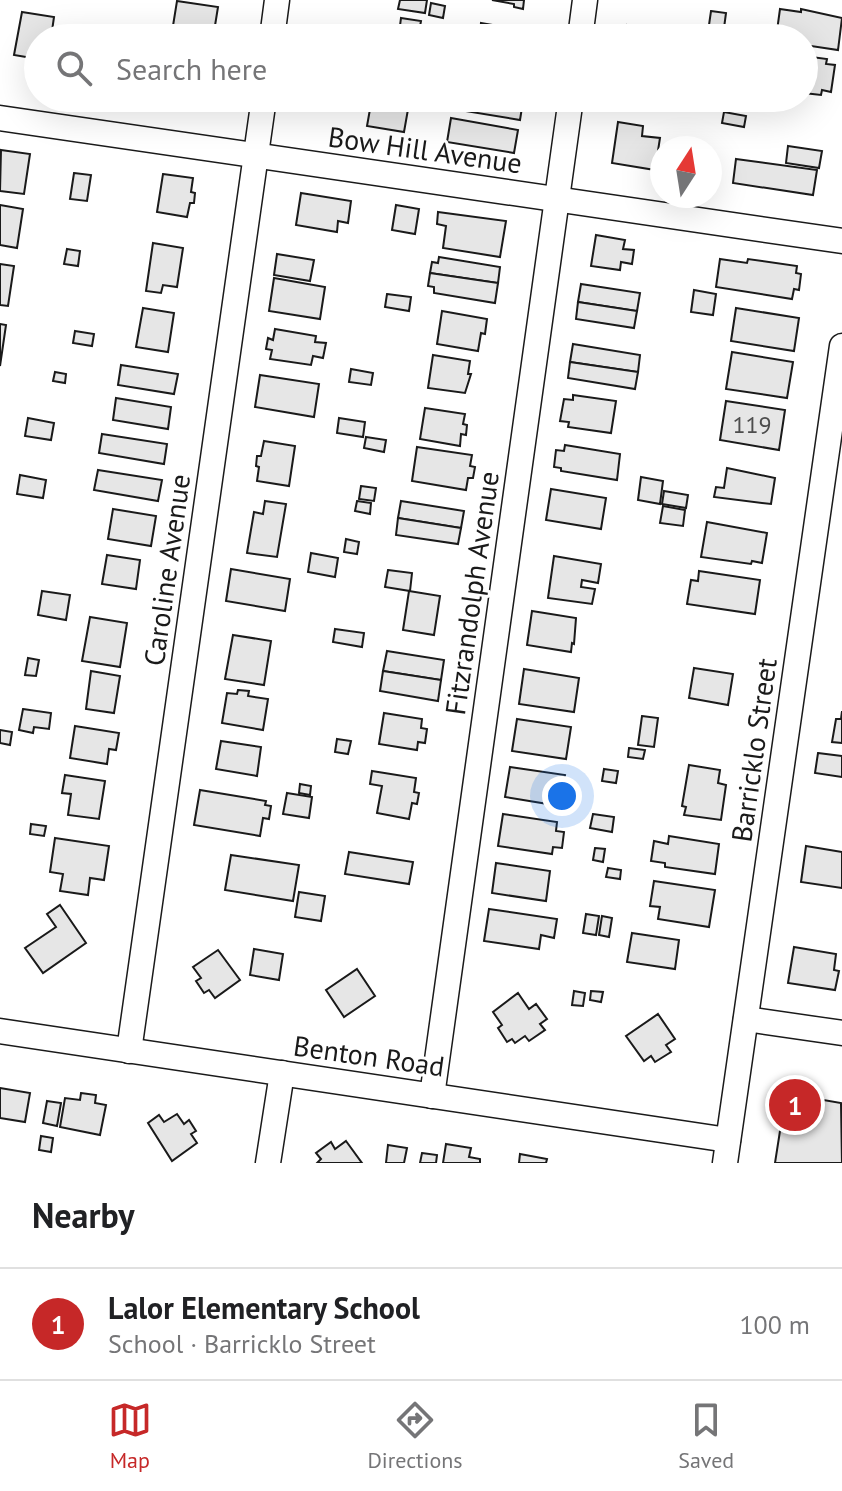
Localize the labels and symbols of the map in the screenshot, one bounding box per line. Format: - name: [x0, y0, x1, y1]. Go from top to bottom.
- street label: Bow Hill Avenue: [326, 118, 524, 181]
- north arrow: [650, 136, 722, 208]
- house number: 119: [732, 409, 772, 440]
- street label: Fitzrandolph Avenue: [436, 469, 507, 717]
- street label: Caroline Avenue: [135, 472, 198, 668]
- street label: Barricklo Street: [722, 655, 785, 844]
- your location: [542, 776, 582, 816]
- street label: Benton Road: [291, 1027, 447, 1084]
- pin: 1: [769, 1075, 821, 1135]

